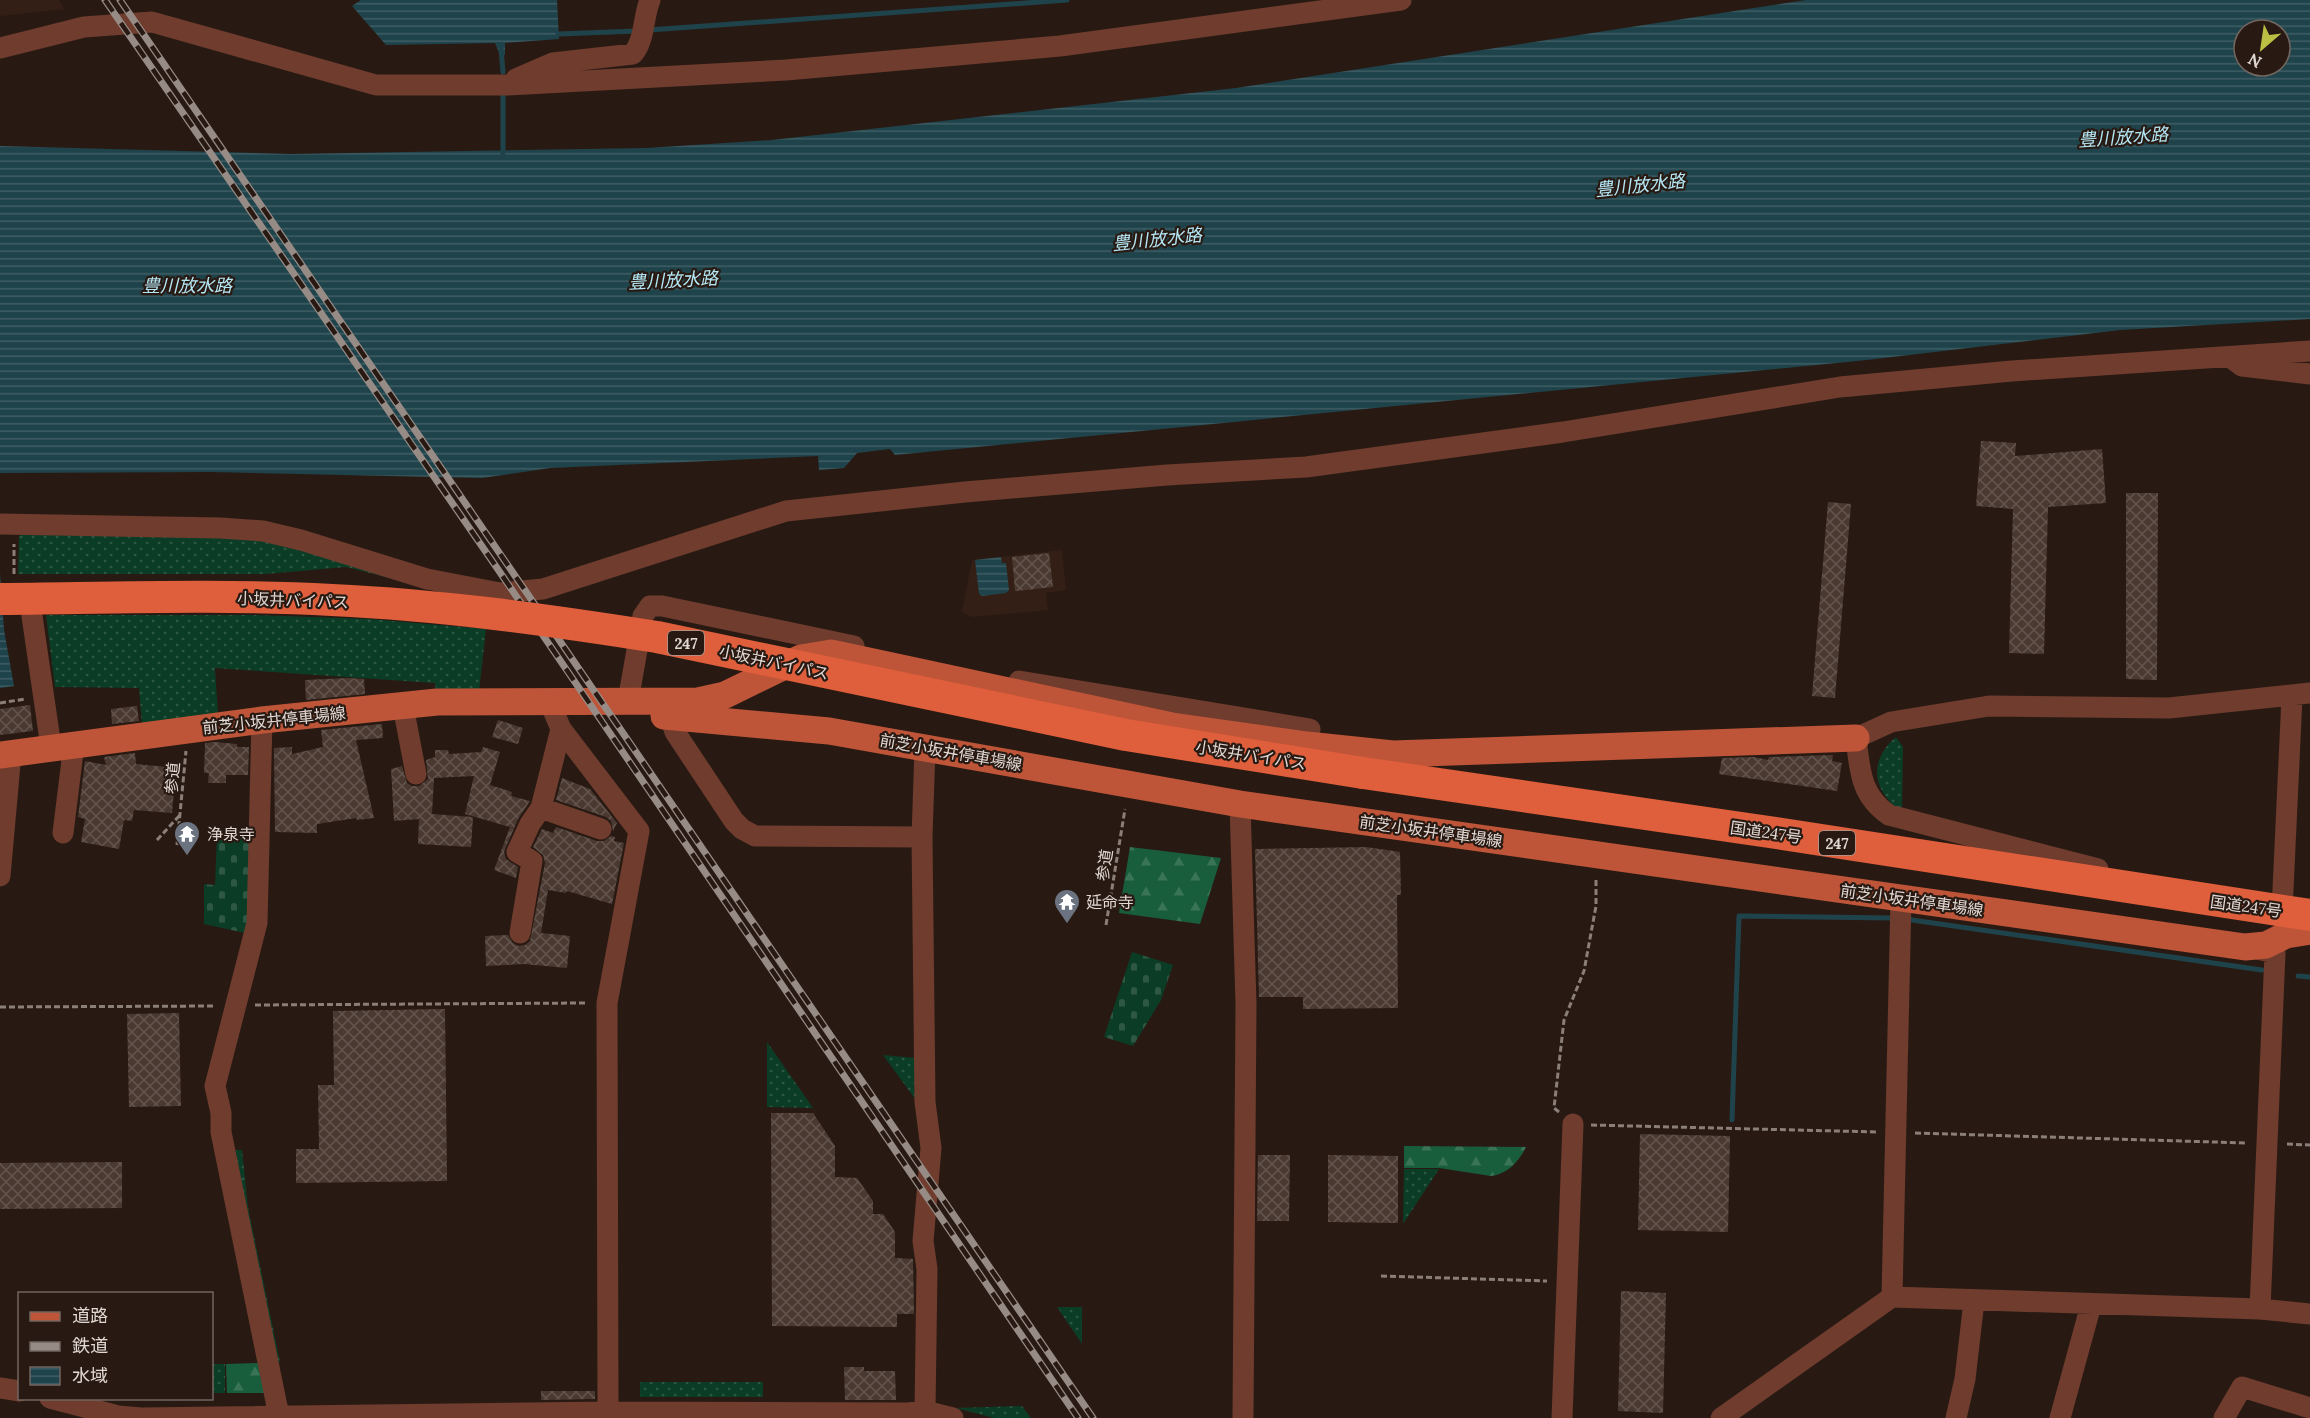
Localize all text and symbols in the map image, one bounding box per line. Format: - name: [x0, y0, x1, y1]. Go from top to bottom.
- north arrow: [2232, 18, 2292, 78]
- text: N: [2244, 49, 2265, 73]
- water label: 豊川放水路: [2077, 122, 2171, 152]
- water label: 豊川放水路: [1594, 169, 1688, 201]
- water label: 豊川放水路: [1111, 223, 1205, 255]
- water label: 豊川放水路: [627, 266, 721, 294]
- water label: 豊川放水路: [142, 274, 234, 297]
- street label: 小坂井バイパス: [237, 588, 349, 612]
- road number: 247: [668, 631, 704, 655]
- street label: 小坂井バイパス: [717, 641, 831, 683]
- street label: 前芝小坂井停車場線: [201, 703, 347, 737]
- street label: 前芝小坂井停車場線: [878, 730, 1024, 774]
- street label: 小坂井バイパス: [1194, 736, 1308, 774]
- street label: 参道: [161, 761, 183, 795]
- street label: 前芝小坂井停車場線: [1358, 811, 1504, 851]
- street label: 国道247号: [1729, 817, 1803, 847]
- temple icon: 浄泉寺: [172, 819, 202, 857]
- place label: 浄泉寺: [207, 824, 255, 844]
- road number: 247: [1819, 831, 1855, 855]
- street label: 参道: [1092, 848, 1116, 882]
- street label: 前芝小坂井停車場線: [1839, 880, 1985, 920]
- temple icon: 延命寺: [1052, 887, 1082, 925]
- street label: 国道247号: [2209, 891, 2283, 921]
- place label: 延命寺: [1086, 892, 1134, 912]
- legend: [18, 1292, 213, 1400]
- text: 道路: [72, 1304, 108, 1327]
- text: 鉄道: [72, 1334, 108, 1357]
- text: 水域: [72, 1364, 108, 1387]

